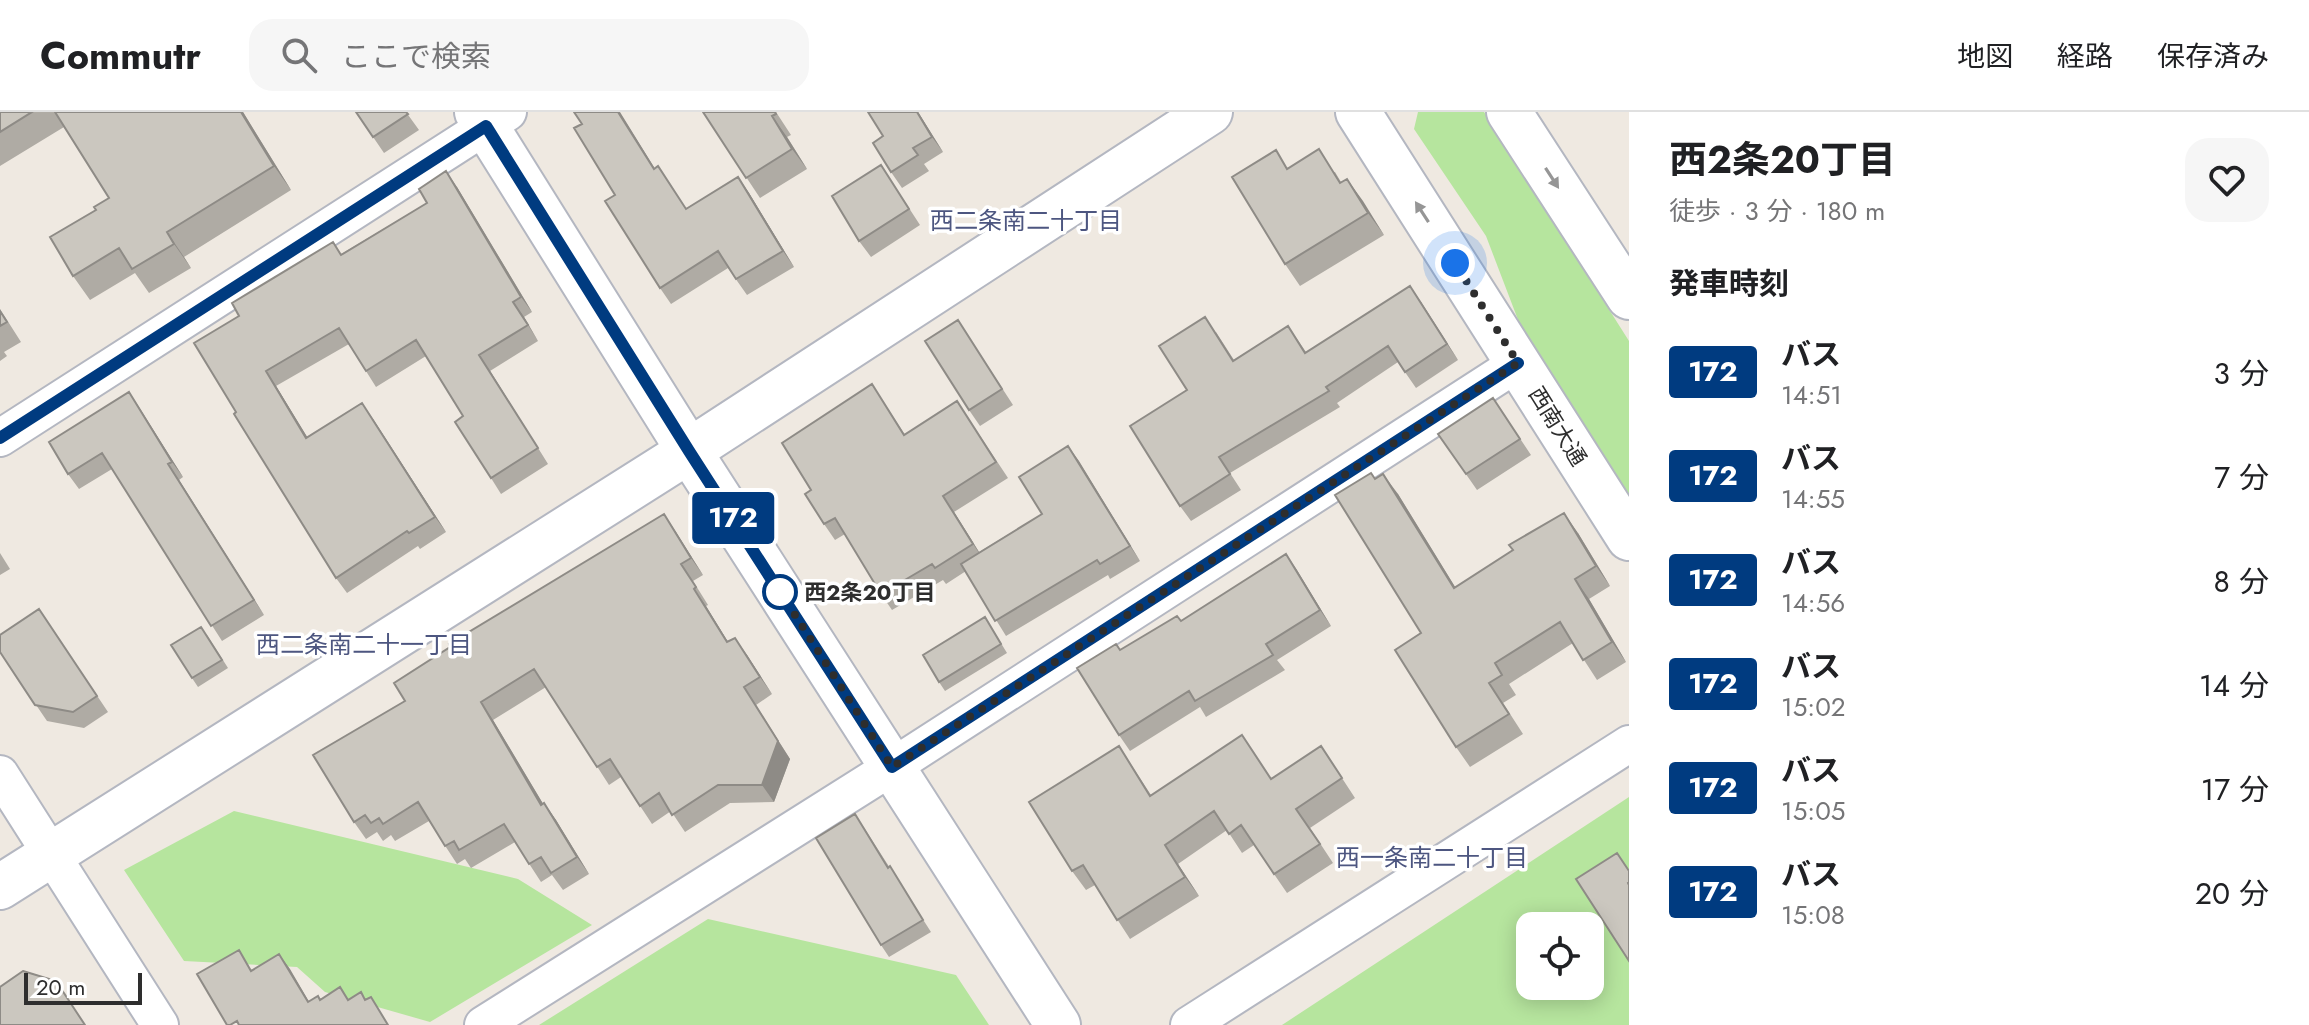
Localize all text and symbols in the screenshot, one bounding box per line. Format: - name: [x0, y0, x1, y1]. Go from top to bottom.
- search box: [249, 19, 809, 91]
- text: Commutr: [40, 28, 201, 83]
- icon: search: [277, 33, 321, 77]
- text: ここで検索: [341, 35, 491, 78]
- text: 地図: [1957, 36, 2013, 77]
- text: 経路: [2057, 36, 2113, 77]
- text: 保存済み: [2157, 36, 2269, 77]
- text: 西2条20丁目: [1669, 132, 1896, 187]
- button: heart: [2185, 138, 2269, 222]
- one-way arrow: [1544, 167, 1559, 188]
- text: 徒歩 · 3 分 · 180 m: [1669, 192, 1885, 230]
- one-way arrow: [1415, 201, 1429, 223]
- district label: 西二条南二十丁目: [930, 203, 1122, 238]
- your location: [1435, 243, 1475, 283]
- text: 発車時刻: [1669, 262, 1789, 305]
- text: バス: [1781, 333, 1841, 376]
- text: 172: [1688, 351, 1738, 392]
- text: 3 分: [2214, 352, 2269, 395]
- text: 14:51: [1781, 376, 1842, 414]
- street label: 西南大通: [1521, 380, 1595, 472]
- text: バス: [1781, 437, 1841, 480]
- text: 172: [1688, 455, 1738, 496]
- text: 7 分: [2214, 456, 2269, 499]
- text: 14:55: [1781, 480, 1845, 518]
- line badge: 172: [687, 492, 779, 544]
- text: 172: [708, 497, 758, 538]
- text: バス: [1781, 541, 1841, 584]
- text: 172: [1688, 559, 1738, 600]
- text: 8 分: [2214, 560, 2269, 603]
- marker: 西2条20丁目: [763, 575, 797, 609]
- place label: 西2条20丁目: [804, 576, 935, 608]
- text: 14:56: [1781, 584, 1845, 622]
- district label: 西二条南二十一丁目: [256, 627, 472, 662]
- text: バス: [1781, 645, 1841, 688]
- text: 172: [1688, 663, 1738, 704]
- text: 14 分: [2199, 664, 2269, 707]
- text: 15:02: [1781, 688, 1846, 726]
- text: バス: [1781, 749, 1841, 792]
- text: 172: [1688, 767, 1738, 808]
- text: 17 分: [2201, 768, 2269, 811]
- text: 15:05: [1781, 792, 1845, 830]
- district label: 西一条南二十丁目: [1336, 840, 1528, 875]
- text: バス: [1781, 853, 1841, 896]
- text: 172: [1688, 871, 1738, 912]
- text: 20 分: [2195, 872, 2269, 915]
- text: 15:08: [1781, 896, 1845, 934]
- map controls: [1516, 912, 1604, 1000]
- button: locate: [1516, 912, 1604, 1000]
- scale bar: [24, 969, 142, 1005]
- text: 20 m: [36, 971, 85, 1003]

